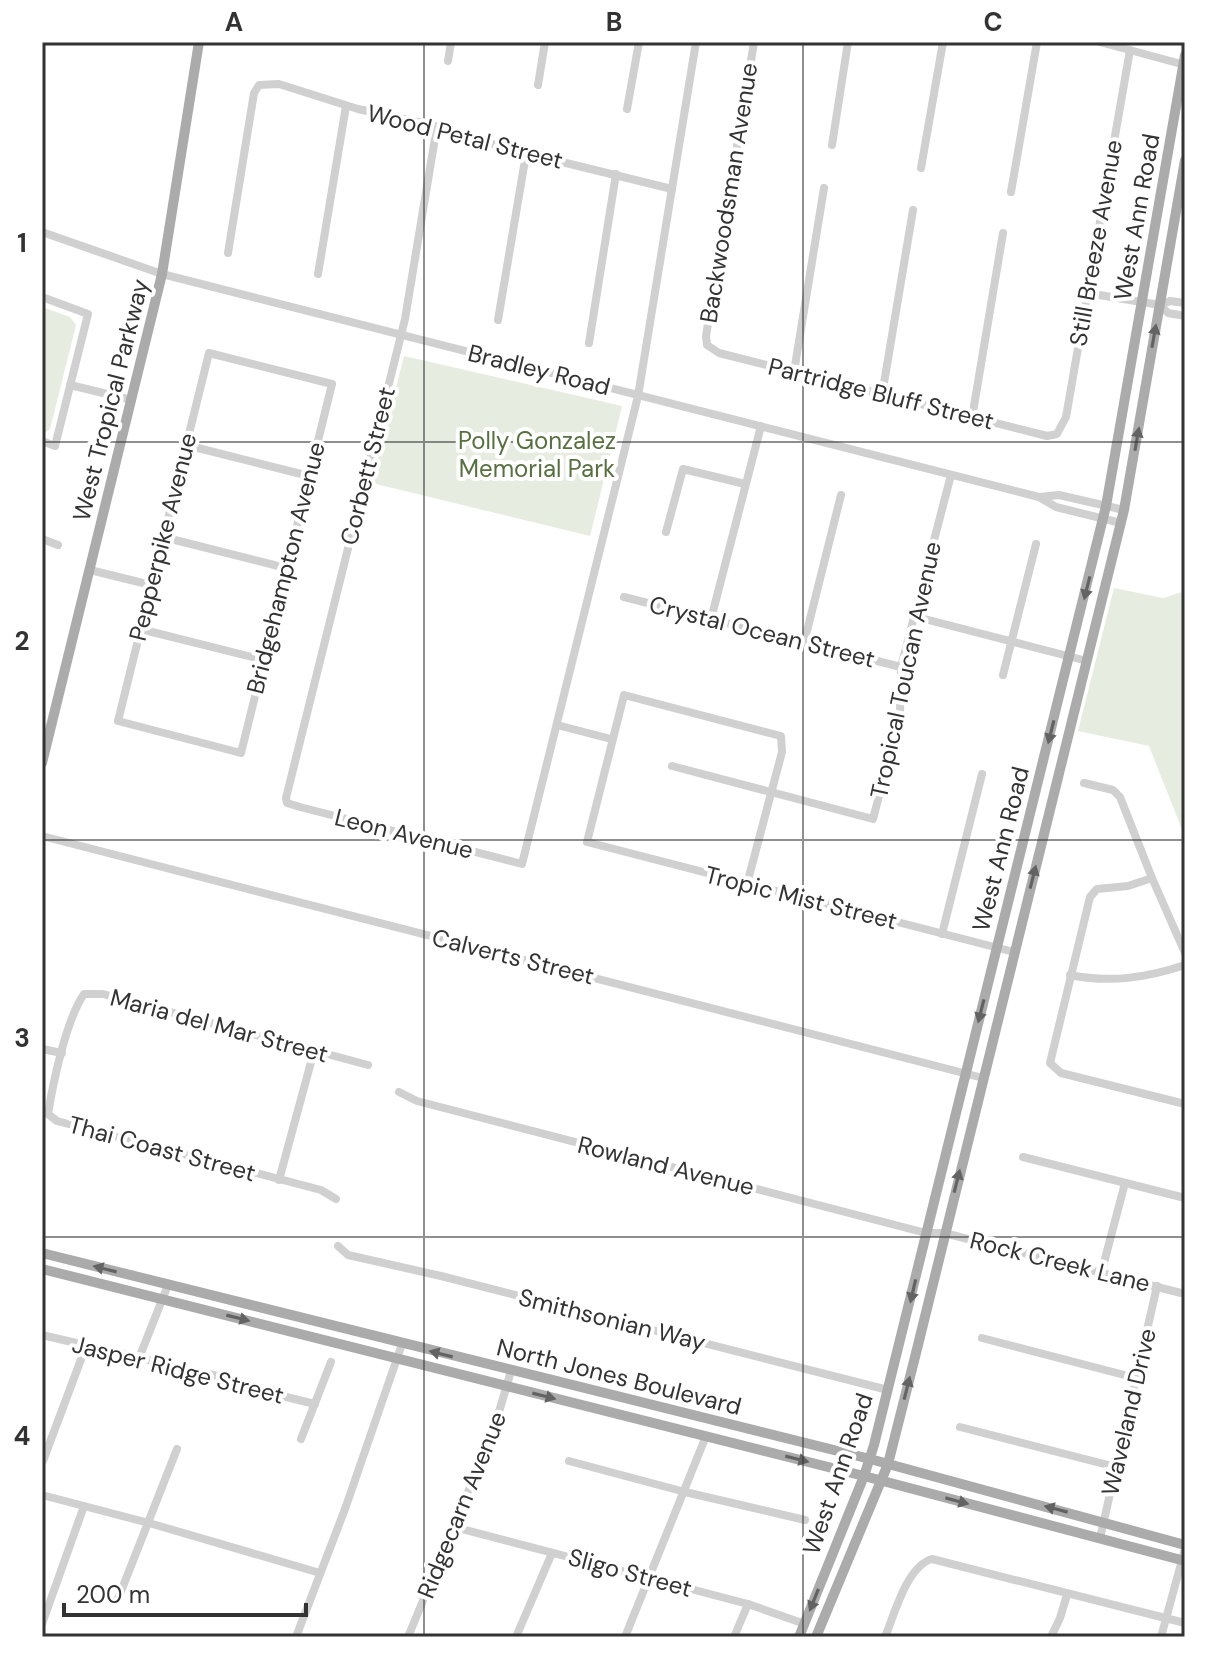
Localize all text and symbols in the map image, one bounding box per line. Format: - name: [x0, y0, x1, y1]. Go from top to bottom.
- text: A: [225, 5, 243, 39]
- text: B: [606, 5, 622, 39]
- text: C: [983, 5, 1003, 39]
- street label: Backwoodsman Avenue: [693, 61, 764, 325]
- street label: Wood Petal Street: [364, 97, 566, 176]
- street label: West Ann Road: [1107, 131, 1166, 303]
- street label: Still Breeze Avenue: [1062, 137, 1129, 348]
- text: 1: [17, 226, 27, 260]
- street label: West Tropical Parkway: [65, 276, 156, 524]
- one-way arrow: [1149, 324, 1161, 349]
- street label: Bradley Road: [465, 337, 613, 402]
- street label: Partridge Bluff Street: [765, 350, 997, 437]
- street label: Corbett Street: [333, 384, 402, 548]
- park label: Polly Gonzalez Memorial Park: [458, 425, 616, 484]
- one-way arrow: [1131, 426, 1143, 451]
- street label: Pepperpike Avenue: [122, 430, 203, 644]
- street label: Bridgehampton Avenue: [239, 439, 332, 697]
- street label: Tropical Toucan Avenue: [863, 539, 948, 801]
- one-way arrow: [1080, 575, 1092, 600]
- street label: Crystal Ocean Street: [646, 588, 878, 675]
- text: 2: [14, 624, 30, 658]
- one-way arrow: [1045, 719, 1057, 744]
- street label: West Ann Road: [965, 763, 1036, 934]
- street label: Leon Avenue: [332, 801, 477, 866]
- street label: Tropic Mist Street: [702, 859, 900, 936]
- one-way arrow: [1028, 864, 1040, 889]
- street label: Calverts Street: [429, 921, 597, 992]
- street label: Maria del Mar Street: [107, 982, 331, 1070]
- one-way arrow: [974, 998, 986, 1023]
- text: 3: [14, 1021, 30, 1055]
- street label: Thai Coast Street: [65, 1109, 259, 1188]
- street label: Rowland Avenue: [575, 1129, 758, 1202]
- one-way arrow: [952, 1168, 964, 1193]
- street label: Rock Creek Lane: [967, 1224, 1153, 1299]
- one-way arrow: [93, 1262, 118, 1274]
- one-way arrow: [906, 1279, 919, 1304]
- street label: Smithsonian Way: [516, 1281, 709, 1358]
- one-way arrow: [226, 1312, 251, 1325]
- street label: Waveland Drive: [1094, 1325, 1163, 1499]
- street label: Jasper Ridge Street: [69, 1328, 287, 1411]
- street label: North Jones Boulevard: [494, 1331, 745, 1422]
- one-way arrow: [428, 1347, 453, 1359]
- one-way arrow: [901, 1376, 913, 1401]
- street label: West Ann Road: [795, 1389, 880, 1559]
- one-way arrow: [532, 1390, 557, 1403]
- street label: Ridgecarn Avenue: [410, 1407, 513, 1603]
- text: 4: [14, 1419, 30, 1453]
- one-way arrow: [784, 1454, 809, 1466]
- one-way arrow: [944, 1495, 969, 1507]
- one-way arrow: [1043, 1502, 1067, 1515]
- street label: Sligo Street: [565, 1541, 695, 1604]
- scale bar: [64, 1567, 306, 1617]
- text: 200 m: [76, 1579, 150, 1610]
- one-way arrow: [807, 1588, 820, 1612]

